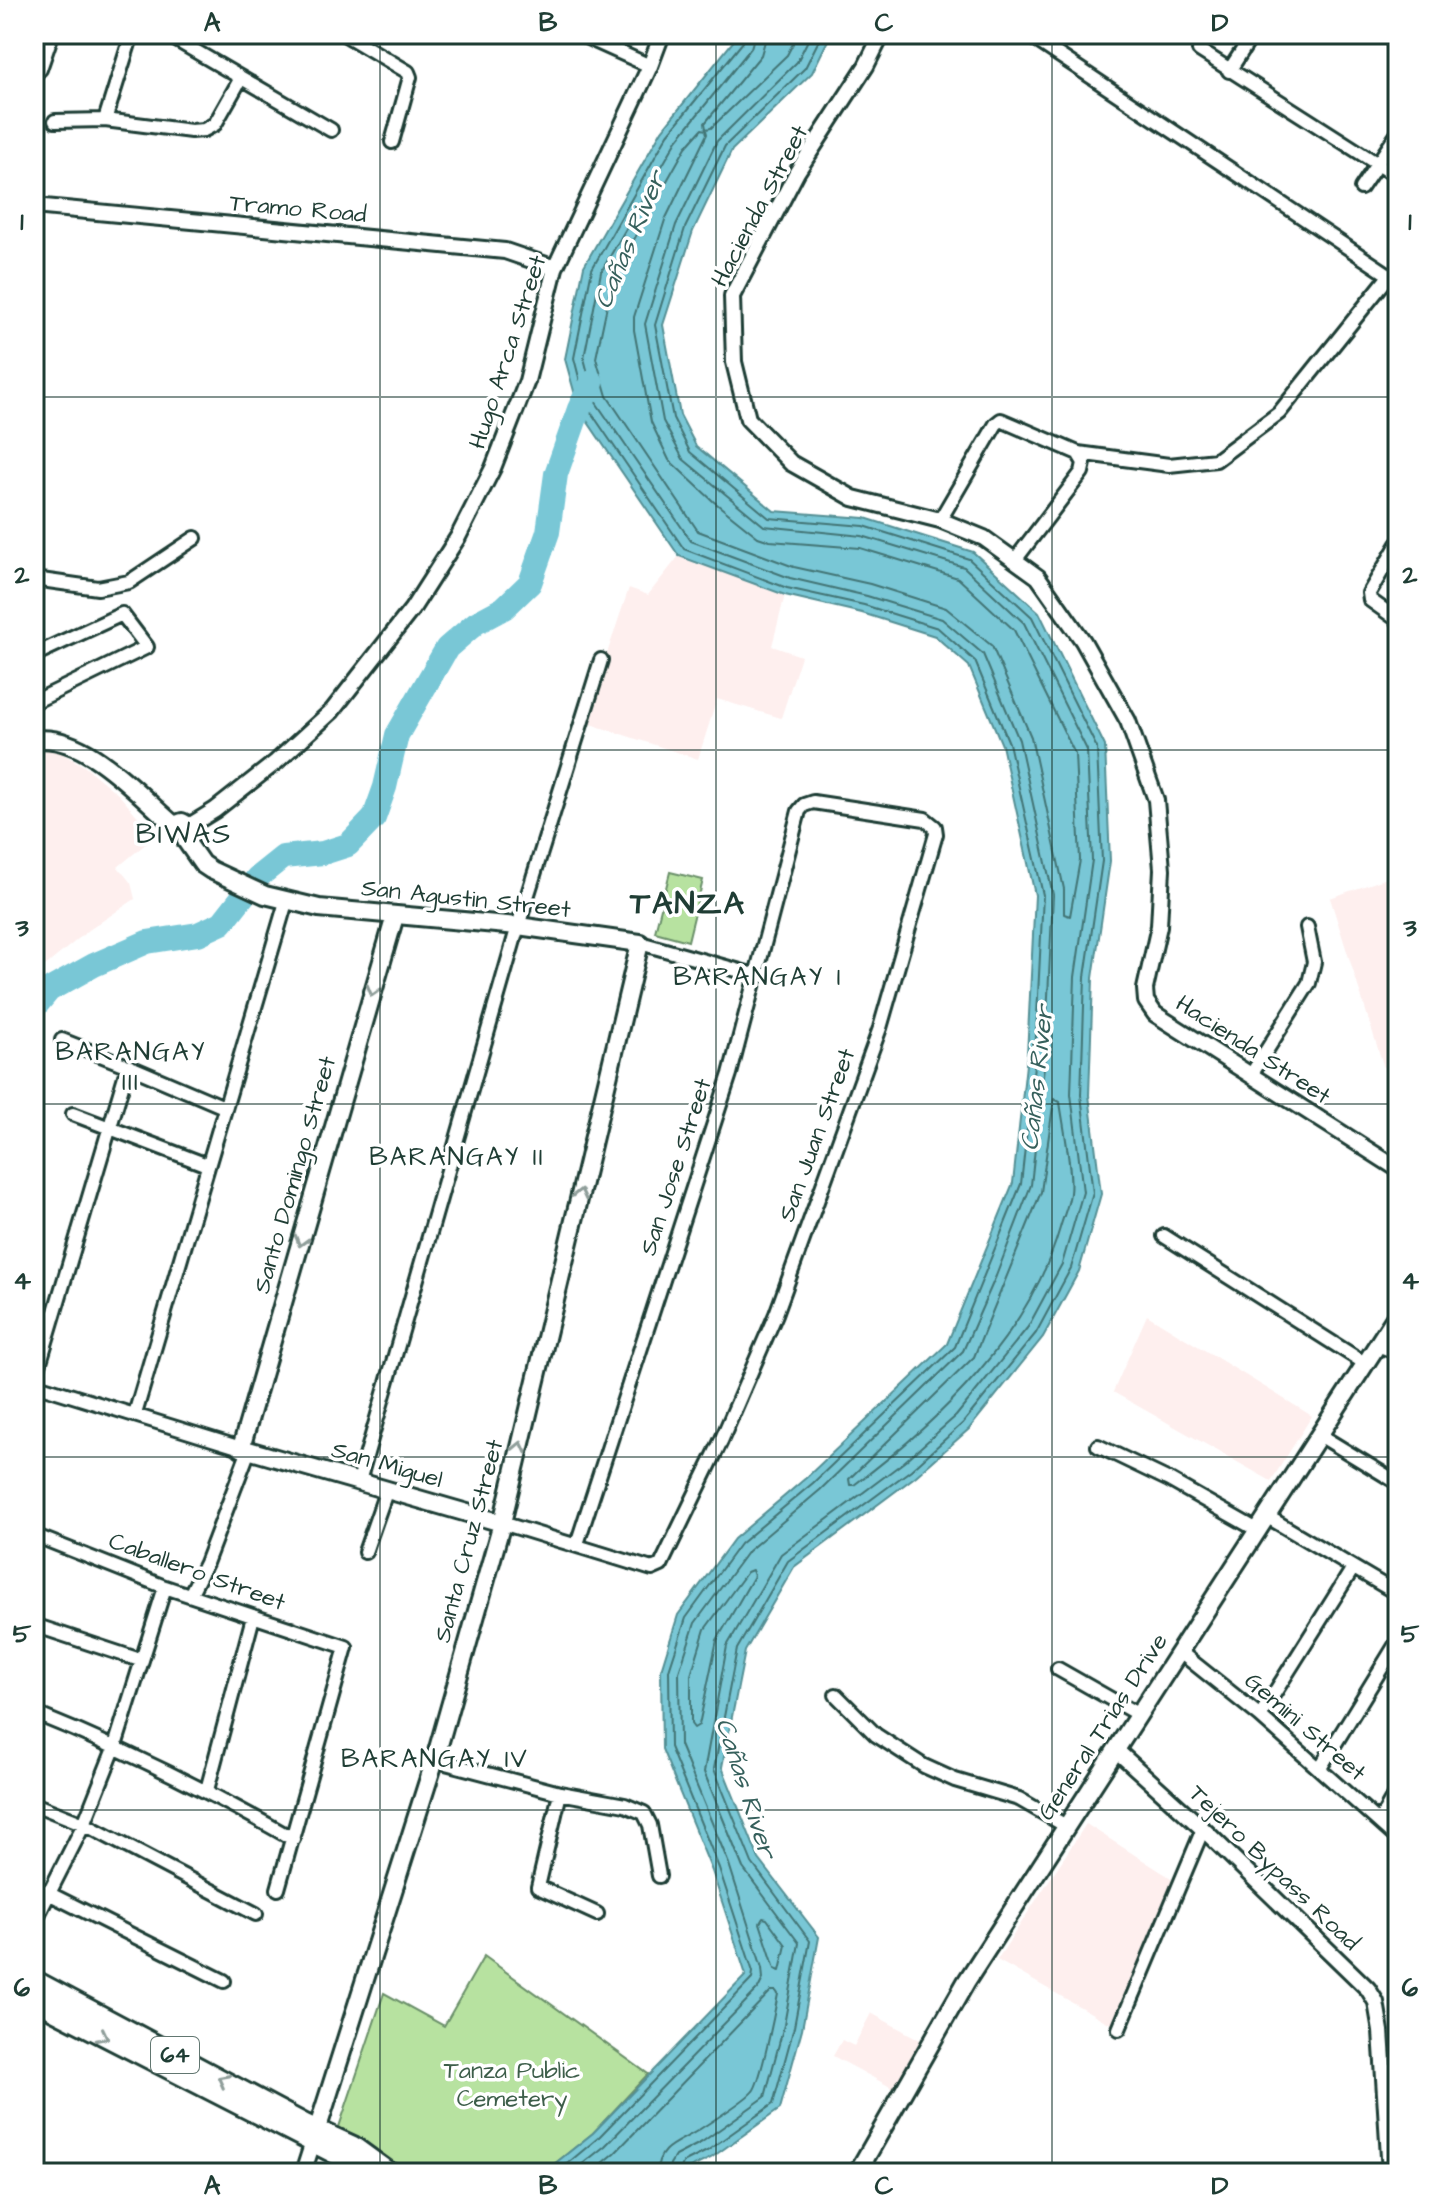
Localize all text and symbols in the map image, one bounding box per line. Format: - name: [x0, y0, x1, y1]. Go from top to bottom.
- text: A: [204, 5, 221, 41]
- text: B: [539, 5, 558, 41]
- text: C: [875, 5, 894, 41]
- text: D: [1212, 5, 1229, 41]
- street label: Hacienda Street: [703, 119, 817, 293]
- water label: Cañas River: [585, 163, 676, 314]
- street label: Tramo Road: [228, 186, 368, 232]
- text: 1: [20, 204, 24, 240]
- text: 1: [1408, 204, 1412, 240]
- street label: Hugo Arca Street: [461, 250, 556, 454]
- text: 2: [14, 557, 30, 593]
- text: 2: [1402, 557, 1418, 593]
- district label: BIWAS: [136, 815, 232, 854]
- street label: San Agustin Street: [360, 871, 573, 928]
- district label: TANZA: [629, 881, 746, 926]
- text: 3: [14, 910, 29, 946]
- text: 3: [1402, 910, 1417, 946]
- district label: BARANGAY I: [673, 959, 843, 995]
- one-way arrow: [366, 984, 383, 998]
- street label: Hacienda Street: [1169, 987, 1337, 1113]
- water label: Cañas River: [1011, 1001, 1063, 1152]
- district label: BARANGAY III: [55, 1034, 207, 1100]
- street label: San Juan Street: [770, 1043, 864, 1226]
- street label: Santo Domingo Street: [245, 1052, 346, 1298]
- street label: San Jose Street: [631, 1074, 721, 1260]
- district label: BARANGAY II: [369, 1139, 545, 1175]
- one-way arrow: [570, 1188, 587, 1202]
- one-way arrow: [294, 1233, 310, 1247]
- text: 4: [13, 1263, 31, 1299]
- text: 4: [1401, 1263, 1419, 1299]
- street label: San Miguel: [327, 1433, 447, 1498]
- street label: Santa Cruz Street: [426, 1435, 513, 1646]
- one-way arrow: [510, 1441, 527, 1455]
- street label: Caballero Street: [104, 1524, 290, 1620]
- text: 5: [13, 1616, 32, 1652]
- text: 5: [1401, 1616, 1420, 1652]
- street label: General Trias Drive: [1030, 1627, 1176, 1827]
- street label: Gemini Street: [1237, 1665, 1373, 1790]
- water label: Cañas River: [706, 1713, 786, 1865]
- district label: BARANGAY IV: [341, 1741, 529, 1777]
- street label: Tejero Bypass Road: [1180, 1777, 1367, 1960]
- text: 6: [14, 1970, 31, 2006]
- text: 6: [1402, 1970, 1419, 2006]
- one-way arrow: [95, 2026, 110, 2041]
- road number: 64: [151, 2037, 199, 2073]
- park label: Tanza Public Cemetery: [444, 2054, 580, 2117]
- one-way arrow: [217, 2075, 232, 2090]
- text: A: [204, 2168, 221, 2204]
- text: B: [539, 2168, 558, 2204]
- text: C: [875, 2168, 894, 2204]
- text: D: [1212, 2168, 1229, 2204]

